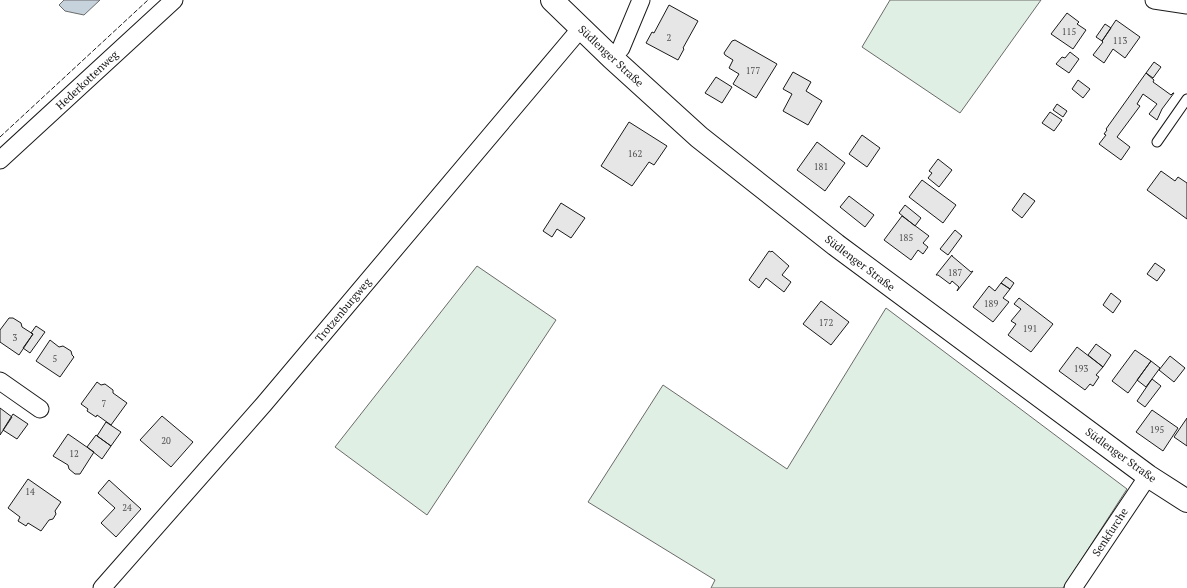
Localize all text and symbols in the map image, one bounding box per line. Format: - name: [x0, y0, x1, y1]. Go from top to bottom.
- street label: Südlenger Straße: [575, 22, 647, 90]
- house number: 115: [1062, 26, 1076, 38]
- house number: 2: [667, 32, 672, 44]
- house number: 113: [1113, 35, 1127, 47]
- street label: Hederkottenweg: [53, 47, 121, 113]
- house number: 177: [746, 65, 760, 77]
- house number: 162: [628, 148, 642, 160]
- house number: 181: [814, 161, 828, 173]
- street label: Südlenger Straße: [822, 232, 898, 294]
- house number: 185: [899, 232, 913, 244]
- house number: 187: [948, 267, 962, 279]
- street label: Trotzenburgweg: [312, 275, 374, 345]
- house number: 189: [984, 298, 998, 310]
- house number: 172: [819, 317, 833, 329]
- house number: 191: [1023, 323, 1037, 335]
- house number: 3: [13, 332, 18, 344]
- house number: 5: [53, 353, 58, 365]
- house number: 193: [1074, 363, 1088, 375]
- house number: 7: [102, 398, 107, 410]
- house number: 195: [1150, 424, 1164, 436]
- street label: Südlenger Straße: [1083, 425, 1160, 486]
- house number: 20: [161, 435, 171, 447]
- house number: 12: [69, 448, 79, 460]
- house number: 14: [25, 486, 35, 498]
- house number: 24: [122, 502, 132, 514]
- street label: Senkfurche: [1089, 505, 1131, 559]

